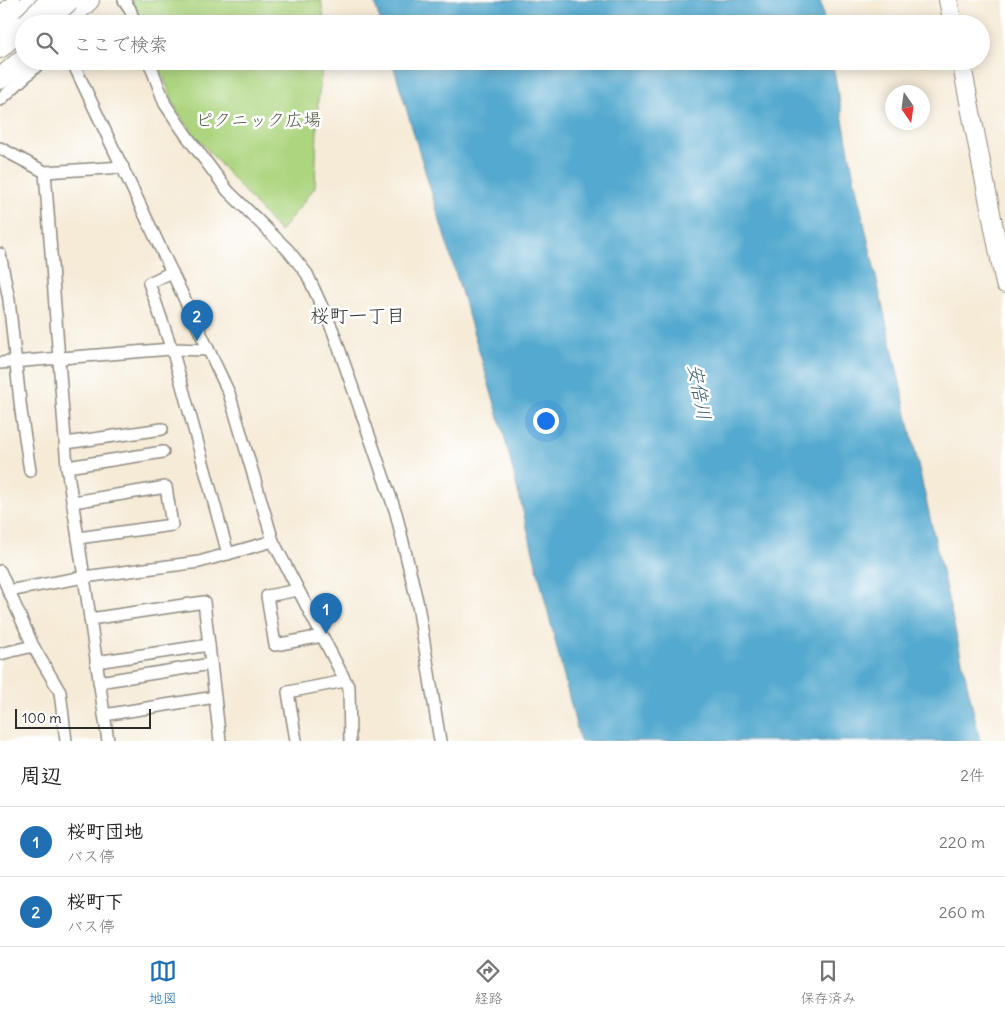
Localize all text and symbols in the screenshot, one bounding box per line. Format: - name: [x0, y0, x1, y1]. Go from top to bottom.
- search box: [15, 15, 990, 70]
- icon: search: [33, 29, 61, 57]
- text: ここで検索: [73, 32, 168, 56]
- north arrow: [885, 85, 930, 130]
- park label: ピクニック広場: [195, 108, 321, 131]
- pin: 2: [181, 300, 213, 341]
- district label: 桜町一丁目: [310, 303, 406, 327]
- water label: 安倍川: [683, 362, 717, 422]
- your location: [533, 408, 559, 434]
- pin: 1: [310, 593, 342, 634]
- scale bar: [15, 706, 151, 729]
- text: 100 m: [22, 709, 62, 727]
- text: 周辺: [20, 762, 62, 789]
- text: 2件: [960, 765, 985, 785]
- text: 桜町団地: [67, 819, 143, 843]
- text: 1: [33, 832, 39, 852]
- text: 220 m: [939, 832, 985, 852]
- text: バス停: [67, 846, 115, 866]
- text: 桜町下: [67, 889, 124, 913]
- text: 2: [32, 902, 40, 922]
- text: 260 m: [939, 902, 985, 922]
- text: バス停: [67, 916, 115, 936]
- tab: 地図: [149, 957, 177, 1007]
- tab: 経路: [474, 957, 502, 1007]
- tab: 保存済み: [800, 957, 856, 1007]

